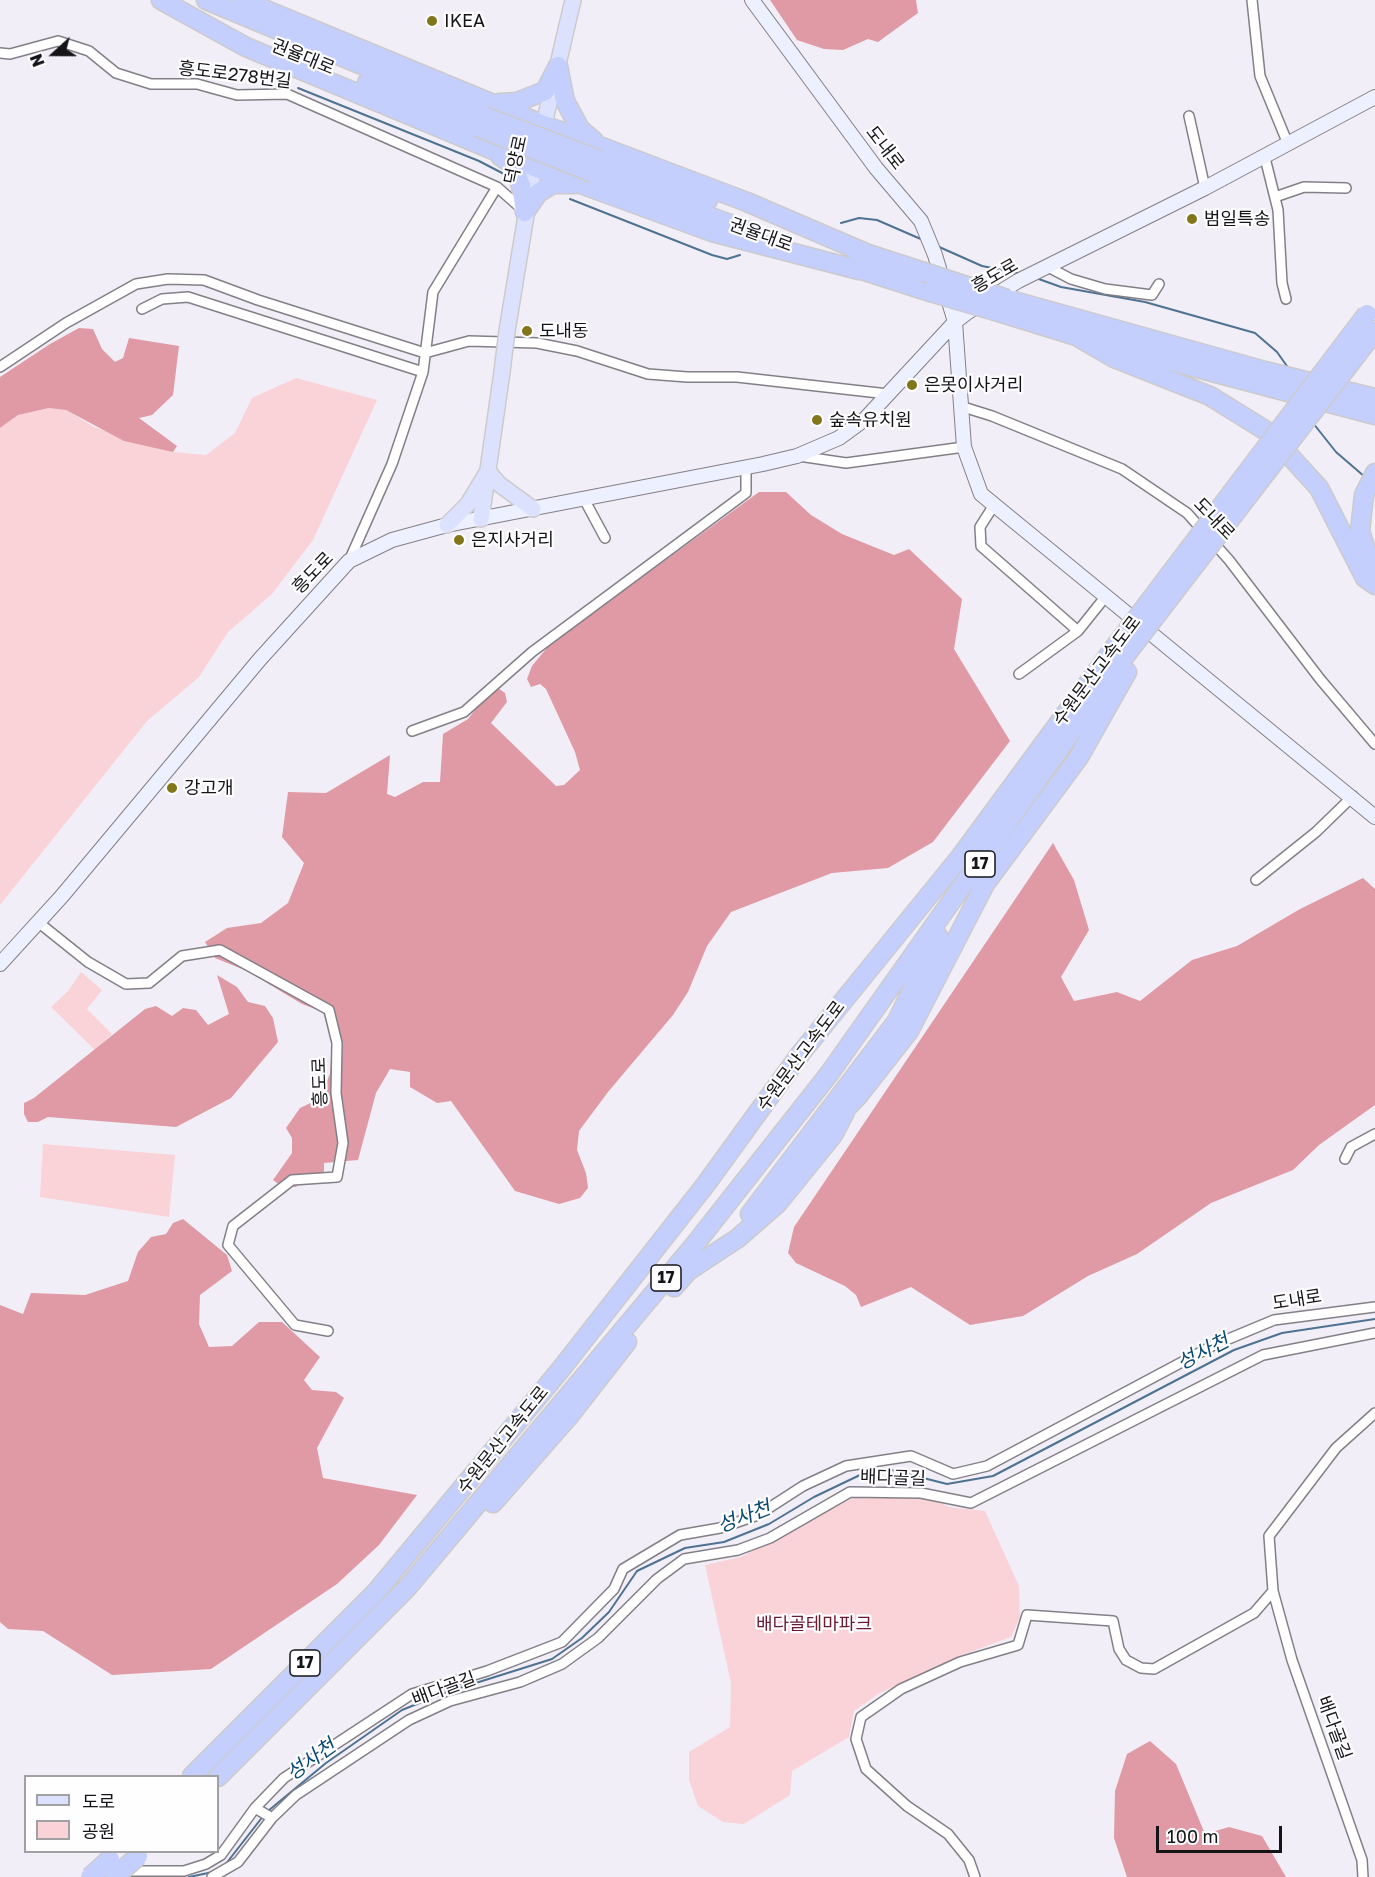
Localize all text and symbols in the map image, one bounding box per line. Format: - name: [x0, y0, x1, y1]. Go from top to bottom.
- place label: IKEA: [444, 10, 485, 32]
- marker: IKEA: [425, 14, 439, 28]
- north arrow: [24, 24, 84, 84]
- street label: 권율대로: [268, 35, 338, 79]
- text: N: [26, 51, 49, 70]
- street label: 흥도로278번길: [177, 57, 293, 93]
- street label: 도내로: [861, 122, 909, 174]
- street label: 덕양로: [500, 133, 532, 187]
- place label: 범일특송: [1204, 208, 1270, 230]
- marker: 범일특송: [1185, 212, 1199, 226]
- street label: 권율대로: [726, 214, 796, 256]
- street label: 흥도로: [968, 254, 1022, 298]
- place label: 도내동: [539, 320, 589, 342]
- marker: 도내동: [520, 324, 534, 338]
- place label: 은못이사거리: [924, 374, 1023, 396]
- marker: 은못이사거리: [905, 378, 919, 392]
- place label: 숲속유치원: [829, 409, 912, 431]
- marker: 숲속유치원: [810, 413, 824, 427]
- street label: 도내로: [1189, 494, 1239, 544]
- place label: 은지사거리: [471, 529, 554, 551]
- marker: 은지사거리: [452, 533, 466, 547]
- street label: 흥도로: [288, 548, 338, 598]
- street label: 수원문산고속도로: [1049, 612, 1145, 730]
- place label: 강고개: [184, 777, 234, 799]
- marker: 강고개: [165, 781, 179, 795]
- road number: 17: [965, 851, 995, 877]
- street label: 수원문산고속도로: [753, 997, 849, 1115]
- street label: 흥도로: [308, 1057, 332, 1107]
- road number: 17: [651, 1265, 681, 1291]
- street label: 도내로: [1271, 1285, 1323, 1315]
- water label: 성사천: [1173, 1329, 1233, 1375]
- street label: 수원문산고속도로: [453, 1382, 553, 1498]
- street label: 배다골길: [860, 1466, 926, 1490]
- water label: 성사천: [714, 1496, 774, 1538]
- park label: 배다골테마파크: [756, 1613, 872, 1635]
- road number: 17: [290, 1650, 320, 1676]
- street label: 배다골길: [409, 1668, 479, 1710]
- street label: 배다골길: [1313, 1693, 1355, 1763]
- water label: 성사천: [282, 1734, 340, 1786]
- legend: [24, 1775, 219, 1853]
- text: 도로: [82, 1790, 115, 1812]
- scale bar: [1159, 1814, 1285, 1852]
- text: 공원: [82, 1820, 115, 1842]
- text: 100 m: [1167, 1825, 1218, 1847]

